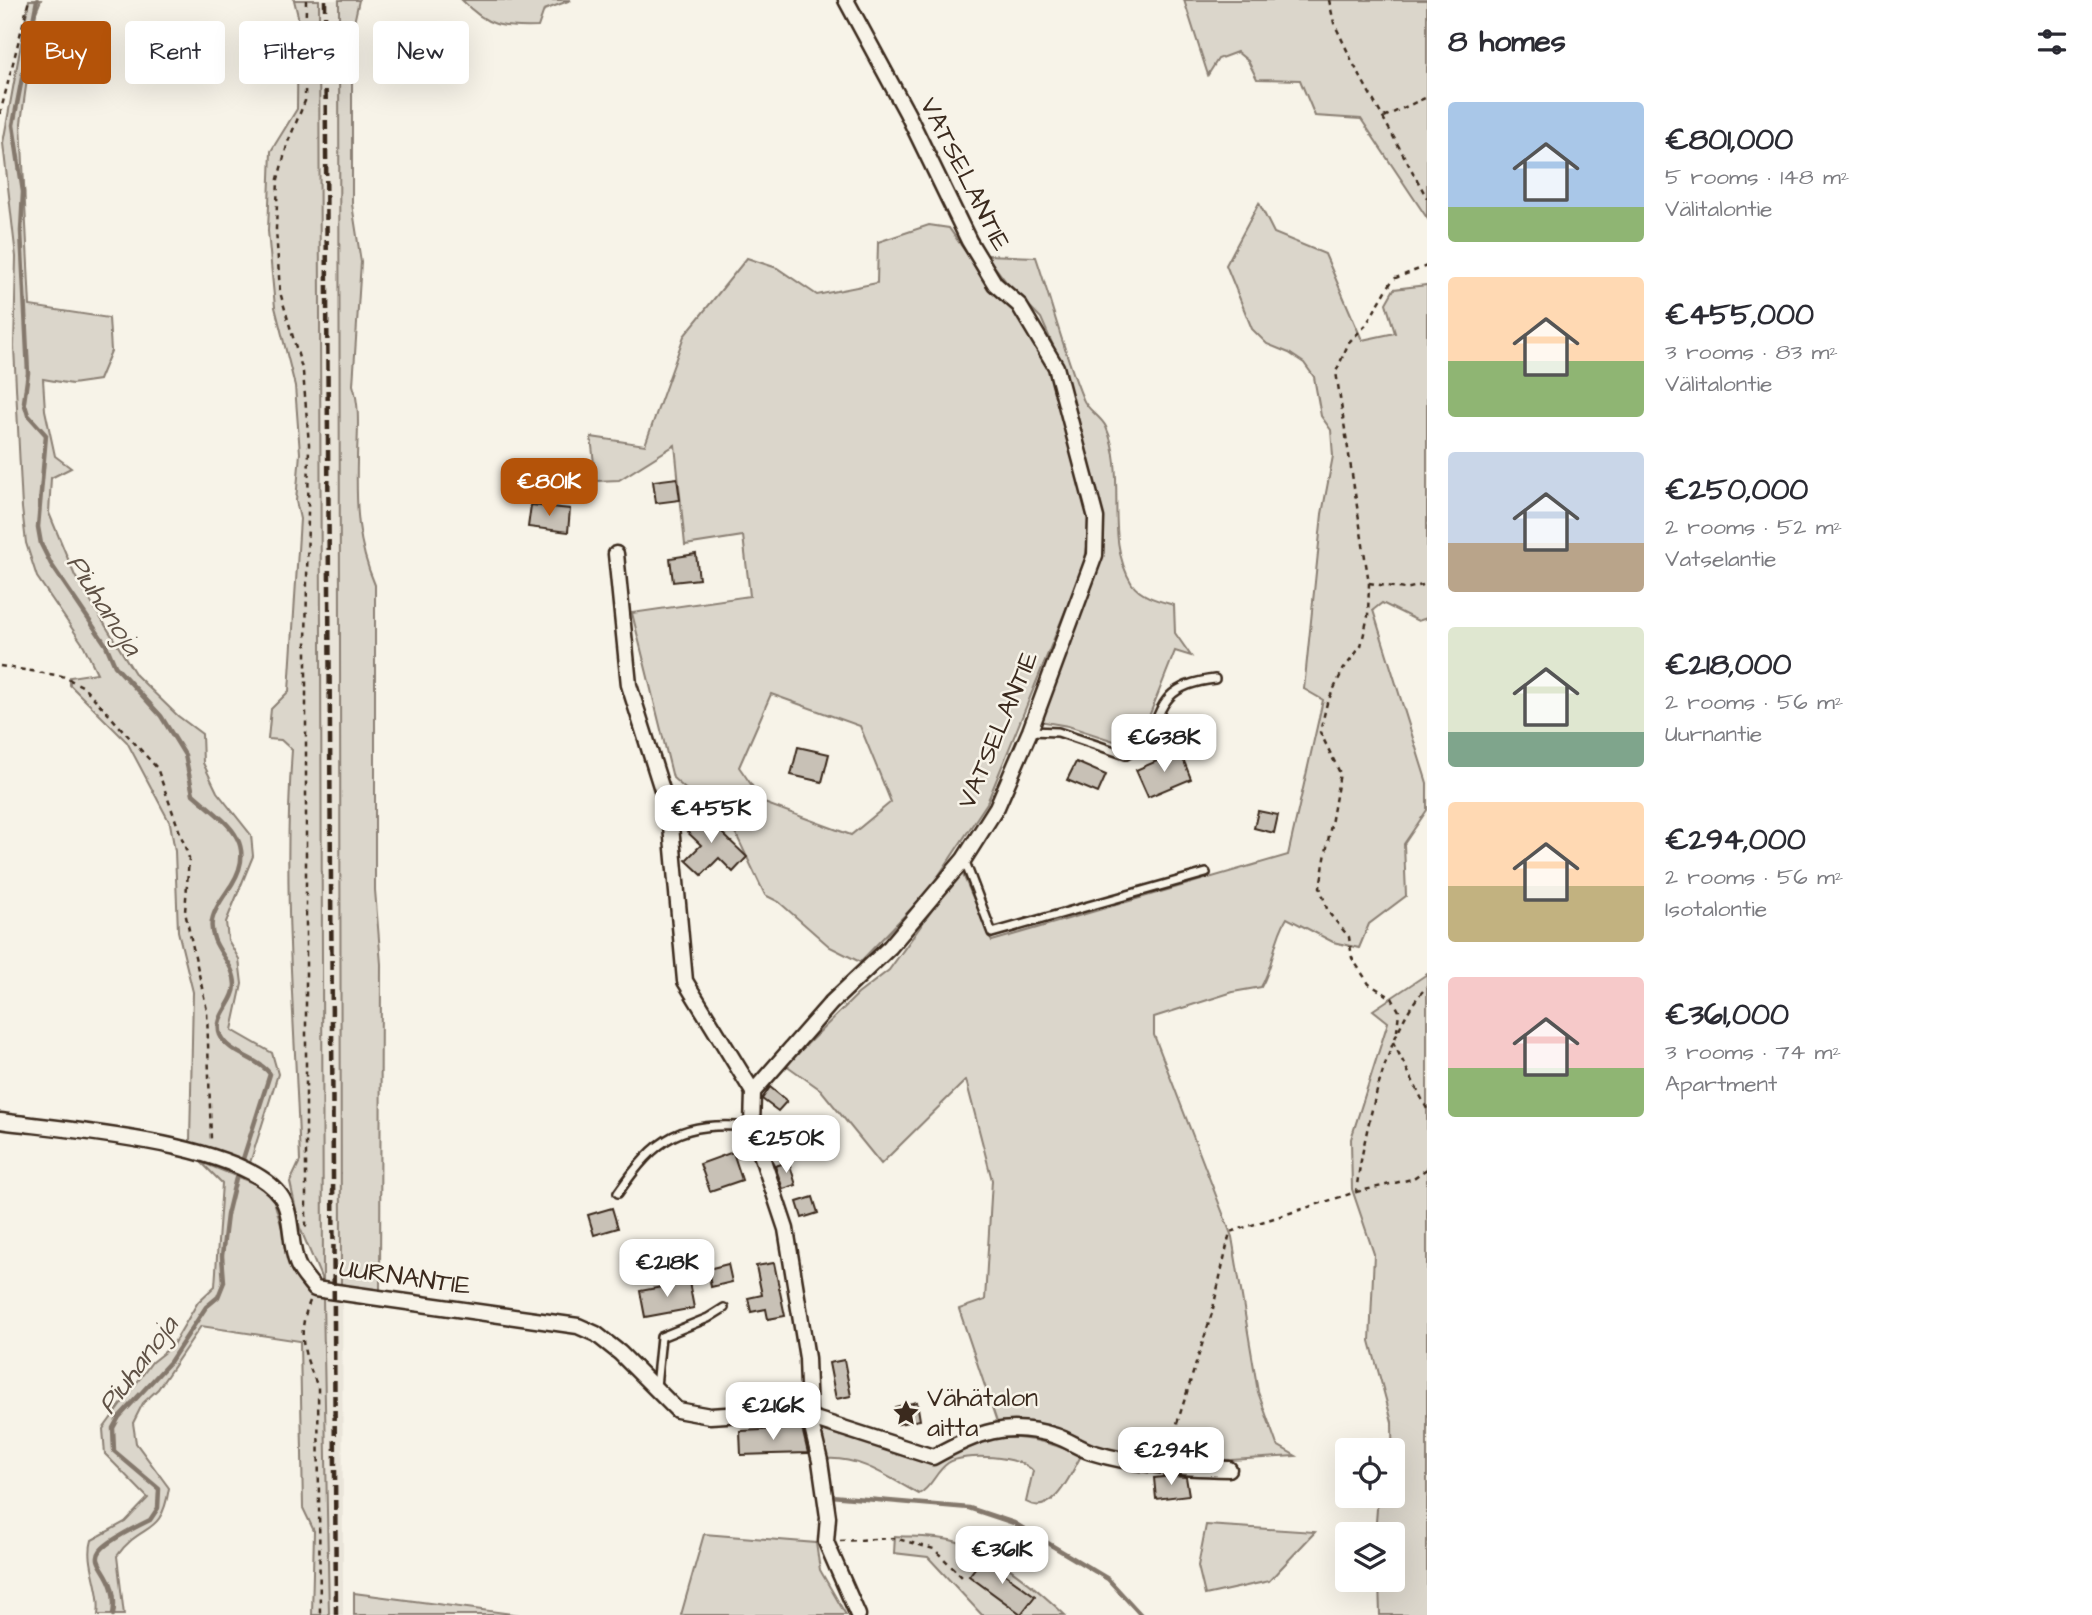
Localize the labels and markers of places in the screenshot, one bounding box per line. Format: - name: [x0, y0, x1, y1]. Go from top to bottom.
- pin: €801K: [500, 458, 598, 518]
- pin: €638K: [1115, 714, 1213, 774]
- pin: €455K: [662, 786, 760, 845]
- pin: €250K: [737, 1116, 835, 1175]
- pin: €218K: [618, 1240, 716, 1299]
- place label: Vähätalon aitta: [927, 1380, 1038, 1446]
- pin: €216K: [724, 1382, 822, 1442]
- place icon: Vähätalon aitta: [891, 1398, 921, 1428]
- pin: €294K: [1122, 1428, 1220, 1487]
- pin: €361K: [953, 1526, 1051, 1586]

